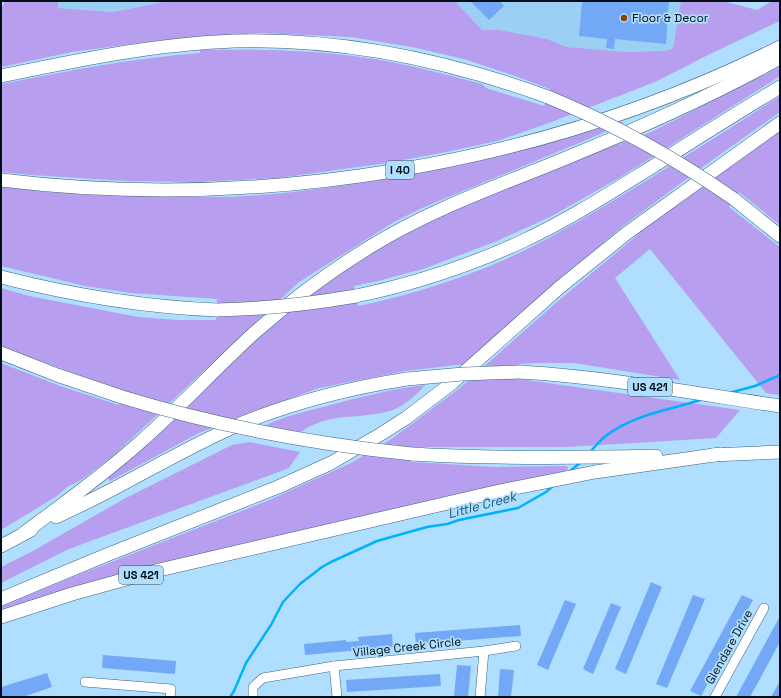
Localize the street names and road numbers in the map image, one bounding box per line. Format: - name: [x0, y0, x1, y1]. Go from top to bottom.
- road number: I 40: [386, 161, 414, 179]
- road number: US 421: [628, 378, 672, 396]
- road number: US 421: [119, 566, 163, 584]
- street label: Glendare Drive: [702, 607, 756, 687]
- street label: Village Creek Circle: [352, 633, 462, 661]

